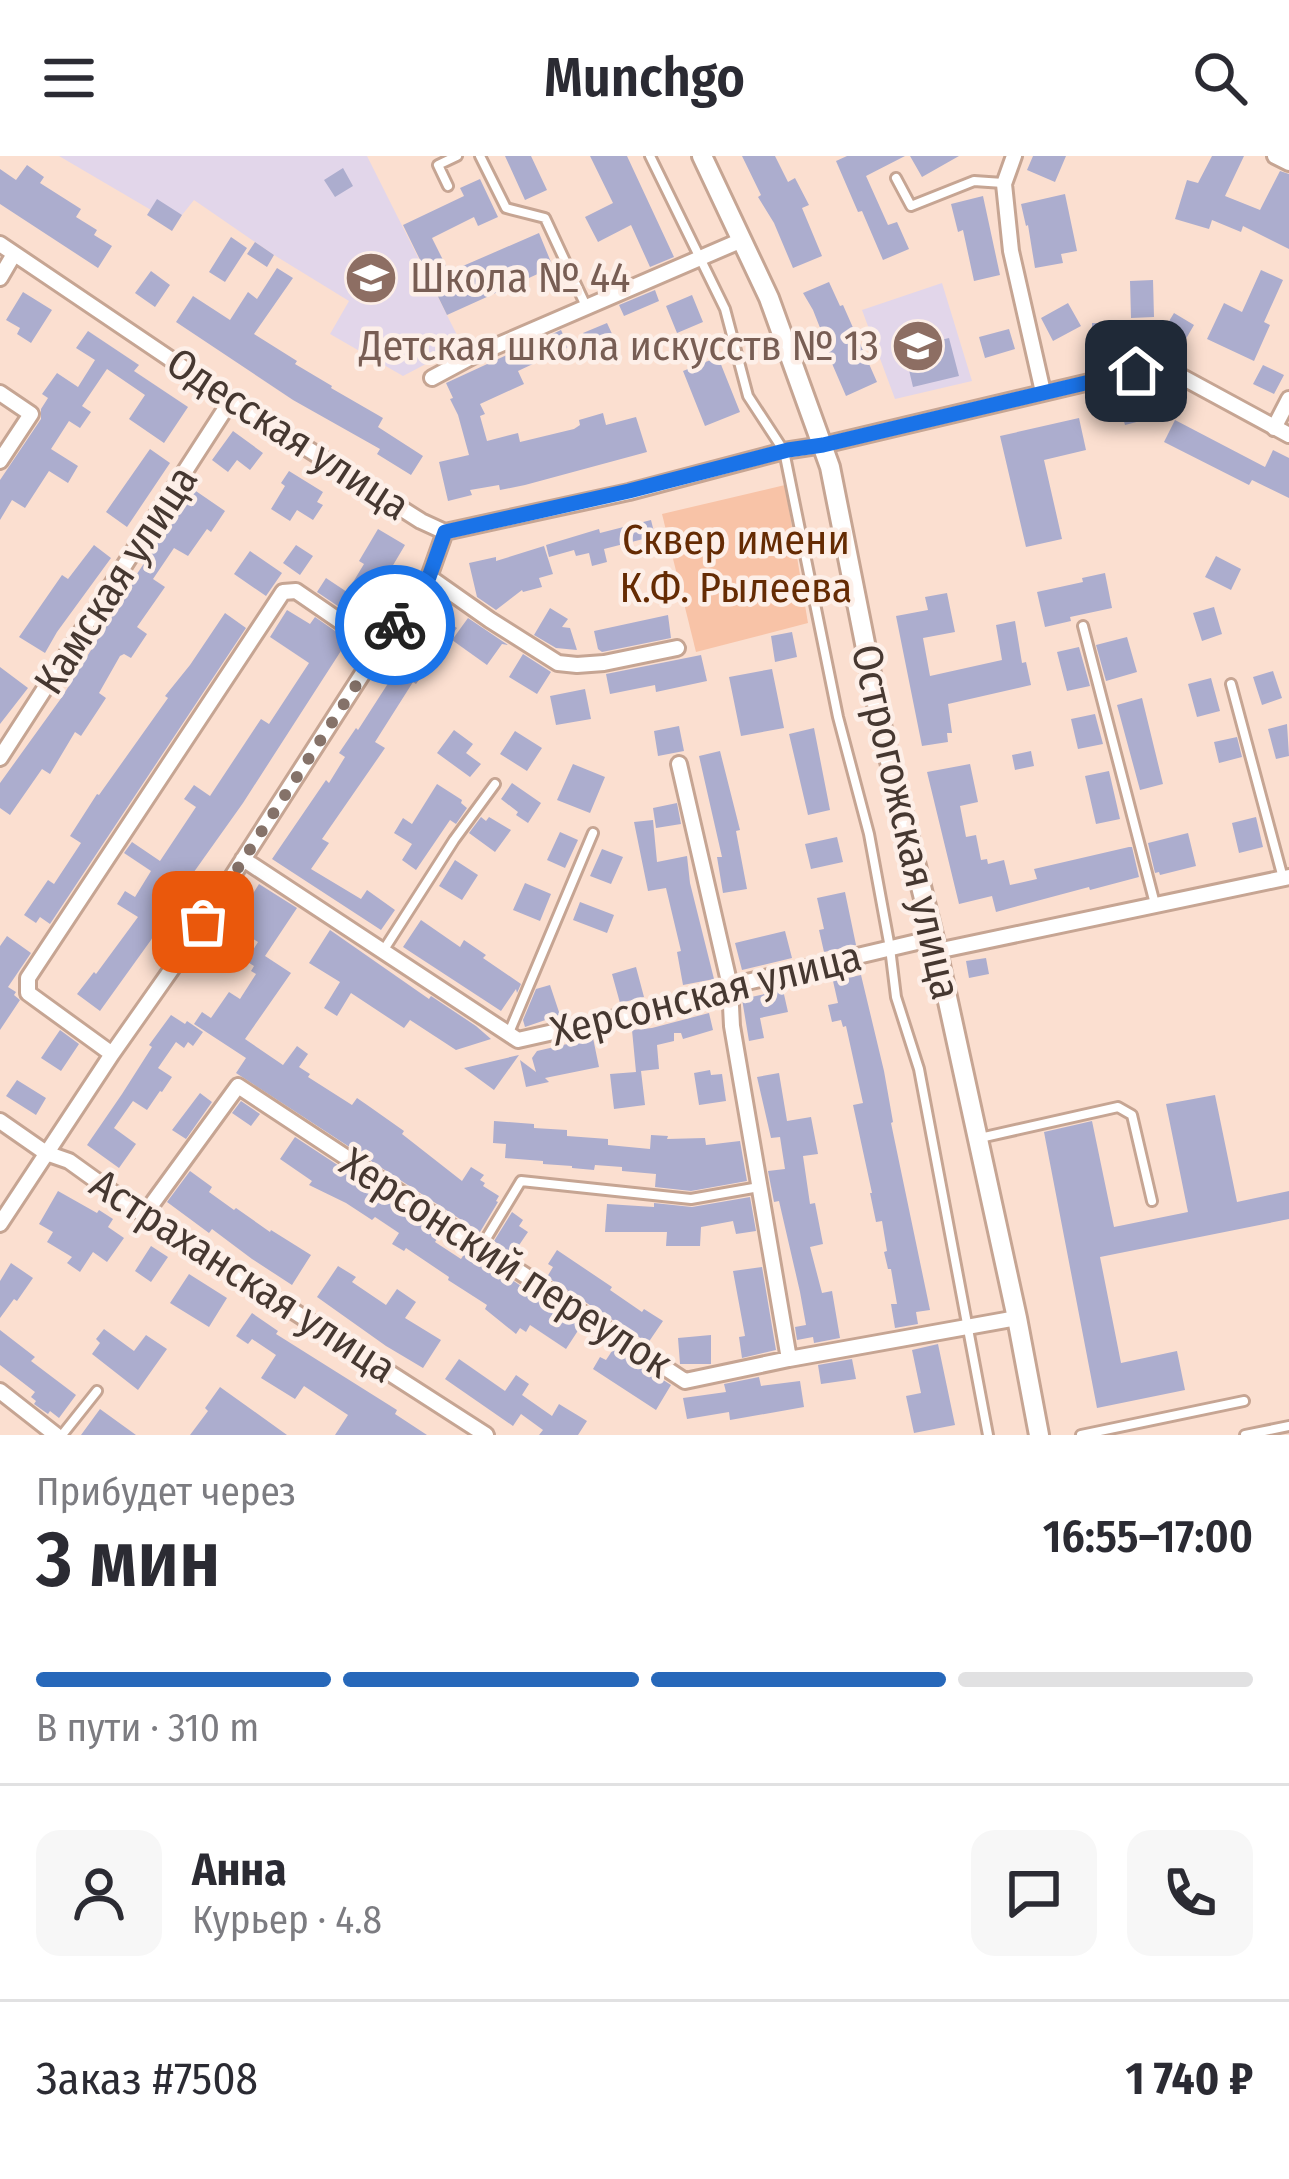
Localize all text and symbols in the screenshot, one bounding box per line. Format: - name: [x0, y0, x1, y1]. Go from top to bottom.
- icon: menu: [36, 45, 102, 111]
- icon: search: [1187, 45, 1253, 111]
- text: Munchgo: [544, 46, 745, 110]
- school or university icon: Школа № 44: [343, 250, 399, 306]
- place label: Школа № 44: [410, 253, 630, 303]
- school or university icon: Детская школа искусств № 13: [890, 318, 946, 374]
- pin: [1085, 320, 1187, 422]
- place label: Детская школа искусств № 13: [358, 321, 879, 371]
- street label: Одесская улица: [158, 337, 418, 531]
- icon: home: [1103, 338, 1169, 404]
- street label: Камская улица: [24, 457, 208, 703]
- park label: Сквер имени К.Ф. Рылеева: [620, 515, 852, 613]
- courier: [335, 565, 455, 685]
- icon: bike: [362, 592, 428, 658]
- street label: Острогожская улица: [841, 640, 971, 1004]
- pin: [152, 871, 254, 973]
- icon: bag: [170, 889, 236, 955]
- street label: Херсонская улица: [546, 931, 866, 1057]
- street label: Херсонский переулок: [331, 1137, 681, 1389]
- street label: Астраханская улица: [81, 1159, 405, 1393]
- text: Прибудет через: [36, 1469, 296, 1515]
- text: 16:55–17:00: [1043, 1510, 1253, 1564]
- text: 3 мин: [36, 1513, 220, 1607]
- text: В пути · 310 m: [36, 1705, 259, 1751]
- button: person: [36, 1830, 162, 1956]
- button: chat: [971, 1830, 1097, 1956]
- button: phone: [1127, 1830, 1253, 1956]
- text: Анна: [192, 1843, 287, 1897]
- text: Курьер · 4.8: [192, 1897, 382, 1943]
- text: Заказ #7508: [36, 2052, 258, 2106]
- text: 1 740 ₽: [1125, 2052, 1253, 2106]

